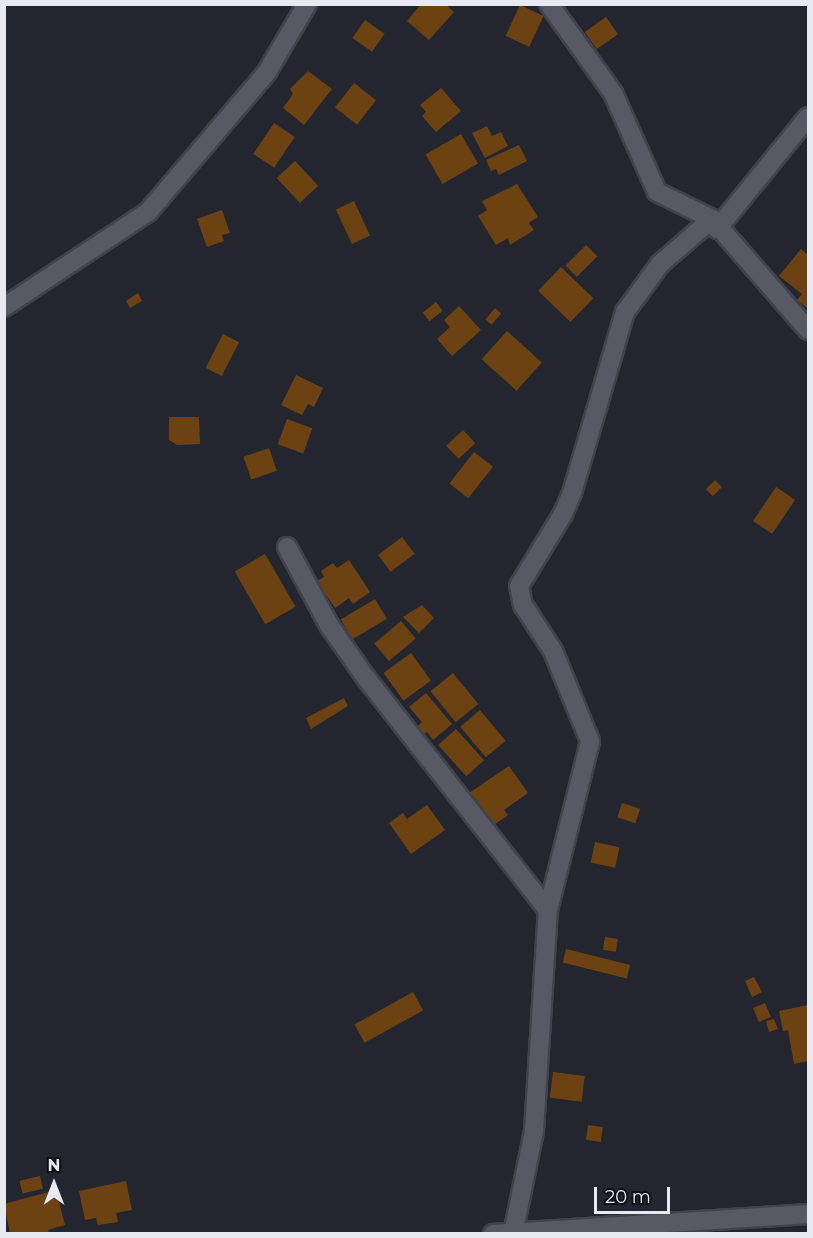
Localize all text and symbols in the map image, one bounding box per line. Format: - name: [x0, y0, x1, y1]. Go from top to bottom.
- north arrow: [24, 1154, 84, 1214]
- text: N: [48, 1156, 60, 1175]
- scale bar: [597, 1175, 674, 1213]
- text: 20 m: [605, 1186, 651, 1208]

